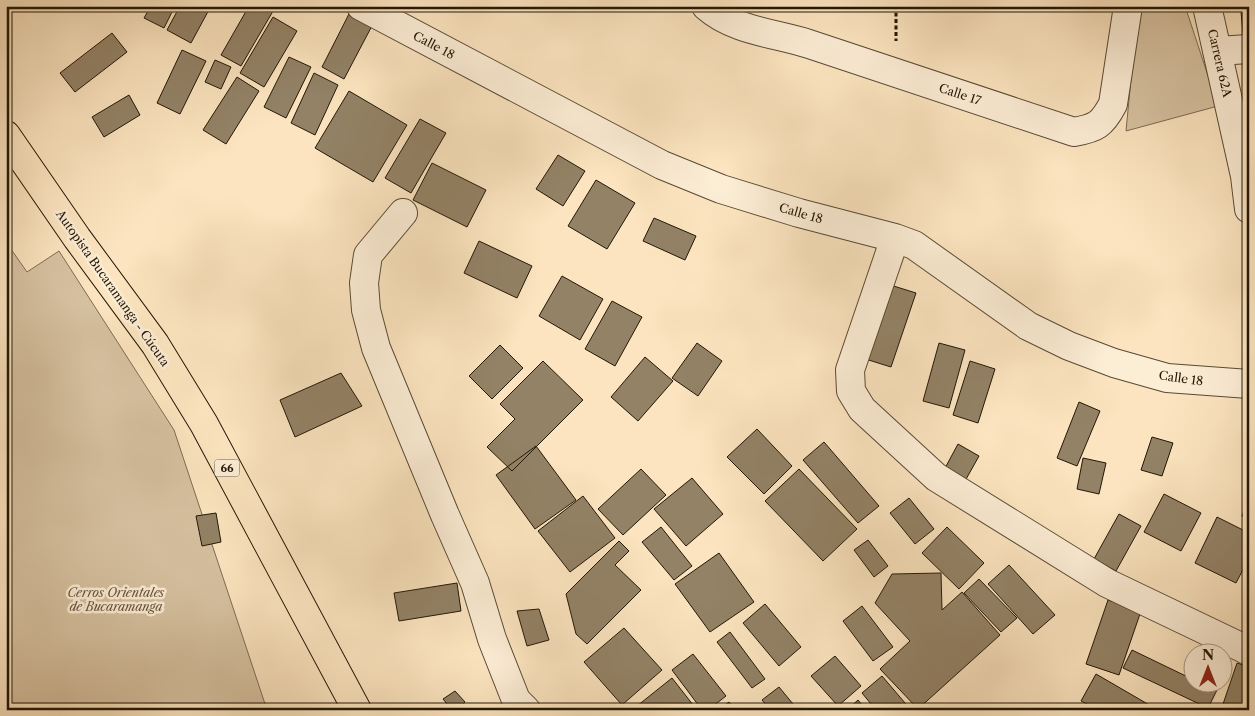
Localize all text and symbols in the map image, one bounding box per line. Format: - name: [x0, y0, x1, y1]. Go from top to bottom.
- street label: Carrera 62A: [1205, 27, 1235, 100]
- street label: Calle 18: [411, 28, 457, 62]
- street label: Calle 17: [937, 80, 983, 108]
- street label: Calle 18: [777, 200, 825, 226]
- street label: Autopista Bucaramanga - Cúcuta: [53, 206, 173, 370]
- street label: Calle 18: [1158, 367, 1204, 389]
- road number: 66: [214, 459, 240, 476]
- park label: Cerros Orientales de Bucaramanga: [68, 585, 165, 614]
- north arrow: [1182, 644, 1232, 694]
- text: N: [1202, 646, 1214, 664]

